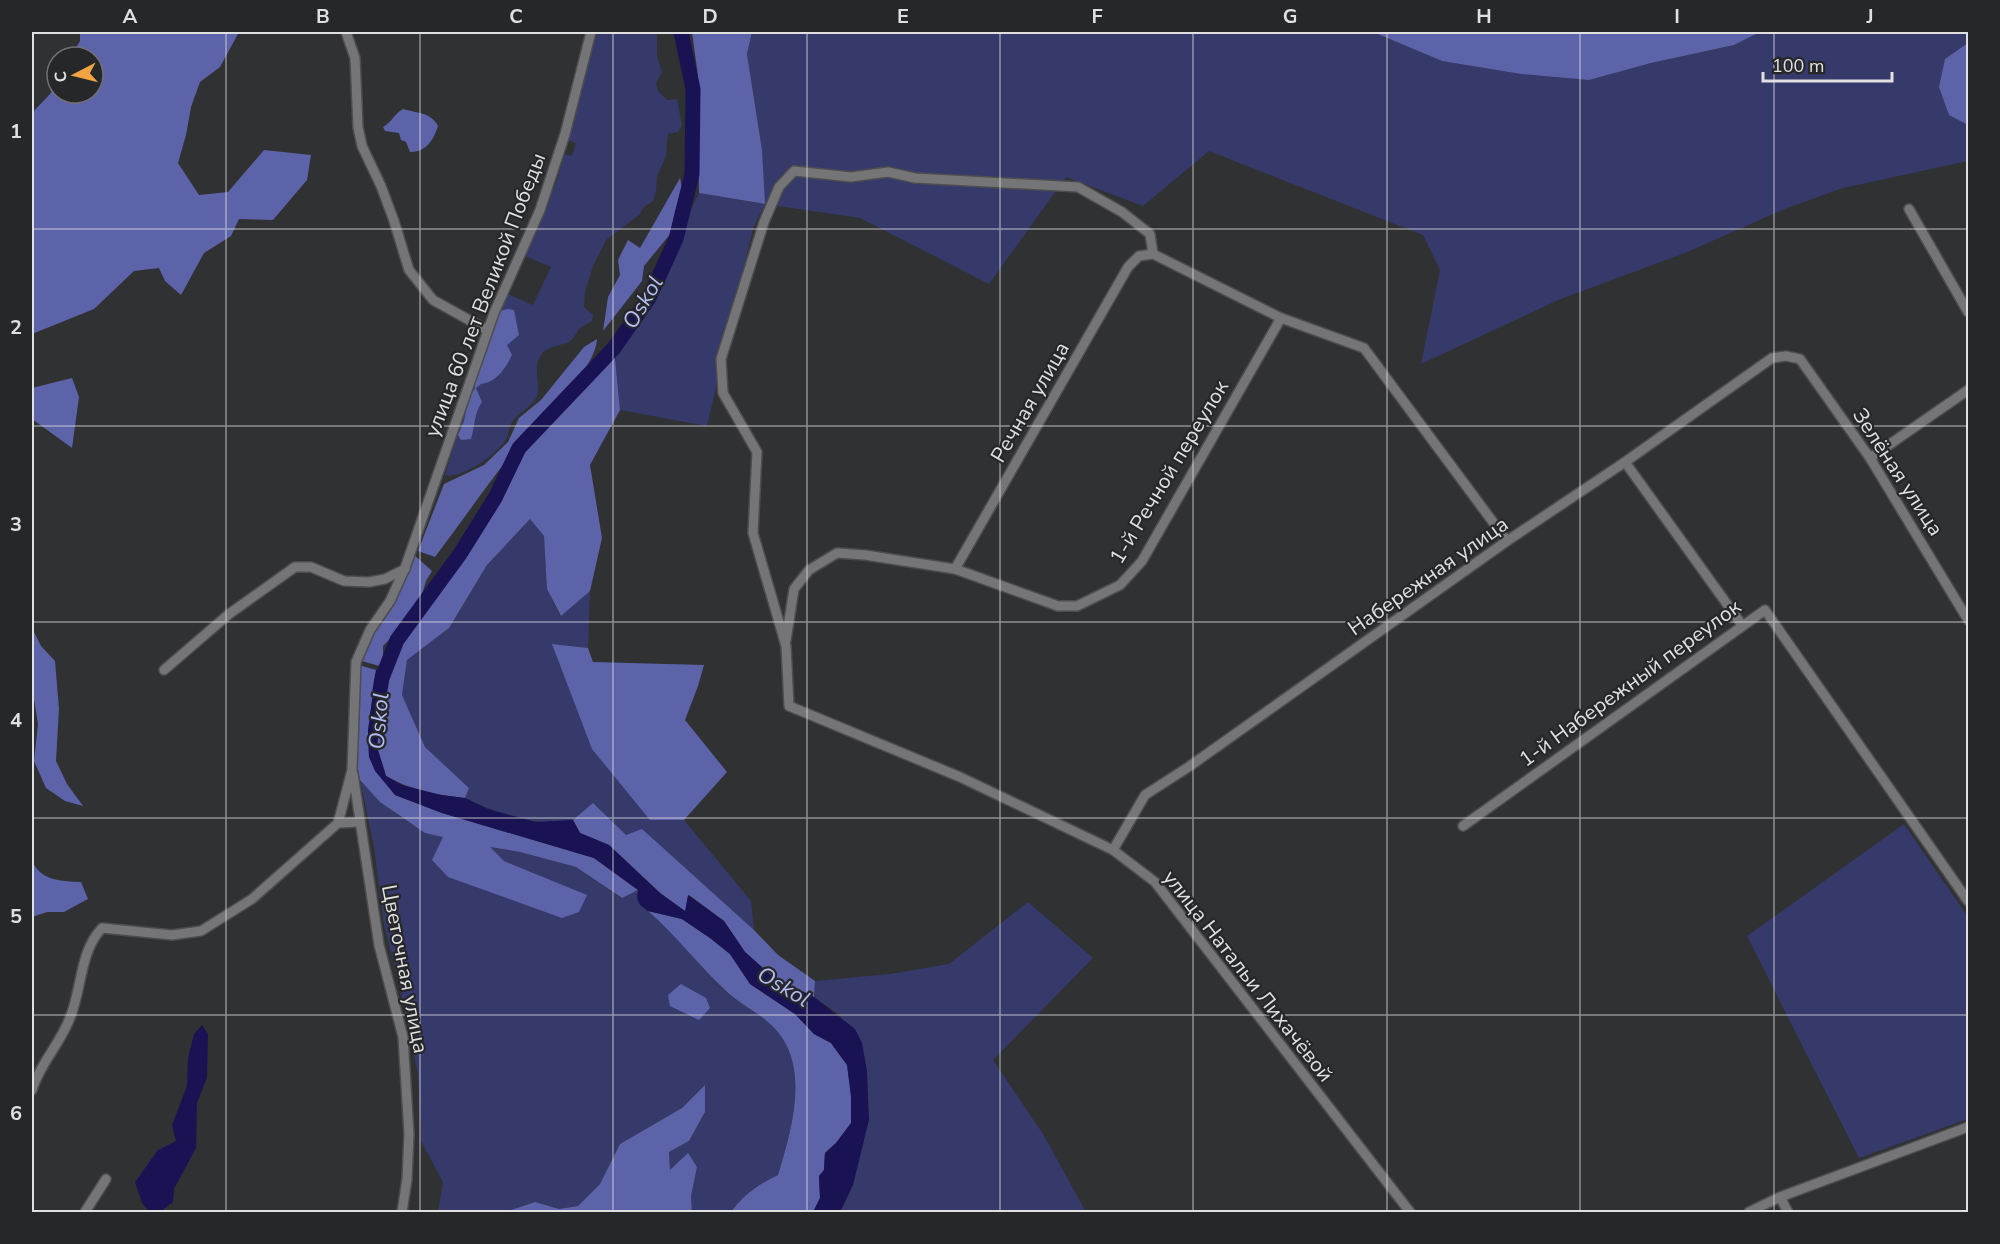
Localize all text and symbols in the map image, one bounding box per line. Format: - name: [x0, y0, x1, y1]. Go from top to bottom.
- text: A: [123, 3, 138, 30]
- text: B: [316, 3, 330, 30]
- text: C: [509, 3, 523, 30]
- text: D: [702, 3, 718, 30]
- text: E: [897, 3, 909, 30]
- text: F: [1091, 3, 1103, 30]
- text: G: [1283, 3, 1297, 30]
- text: H: [1476, 3, 1492, 30]
- text: I: [1674, 3, 1680, 30]
- text: J: [1865, 3, 1874, 30]
- north arrow: [45, 45, 105, 105]
- scale bar: [1763, 45, 1892, 83]
- text: 100 m: [1772, 54, 1824, 78]
- text: С: [50, 70, 73, 83]
- text: 1: [10, 118, 22, 145]
- street label: улица 60 лет Великой Победы: [418, 149, 552, 441]
- water label: Oskol: [615, 270, 670, 335]
- text: 2: [10, 314, 22, 341]
- street label: Речная улица: [984, 337, 1076, 467]
- street label: 1-й Речной переулок: [1103, 374, 1235, 569]
- street label: Зелёная улица: [1846, 403, 1950, 541]
- street label: Набережная улица: [1342, 510, 1514, 642]
- text: 3: [10, 511, 22, 538]
- street label: 1-й Набережный переулок: [1513, 592, 1747, 773]
- water label: Oskol: [362, 691, 396, 751]
- text: 4: [10, 707, 22, 734]
- street label: улица Натальи Лихачёвой: [1156, 864, 1340, 1088]
- street label: Цветочная улица: [375, 882, 435, 1056]
- text: 5: [10, 903, 22, 930]
- water label: Oskol: [751, 959, 816, 1014]
- text: 6: [10, 1100, 22, 1127]

